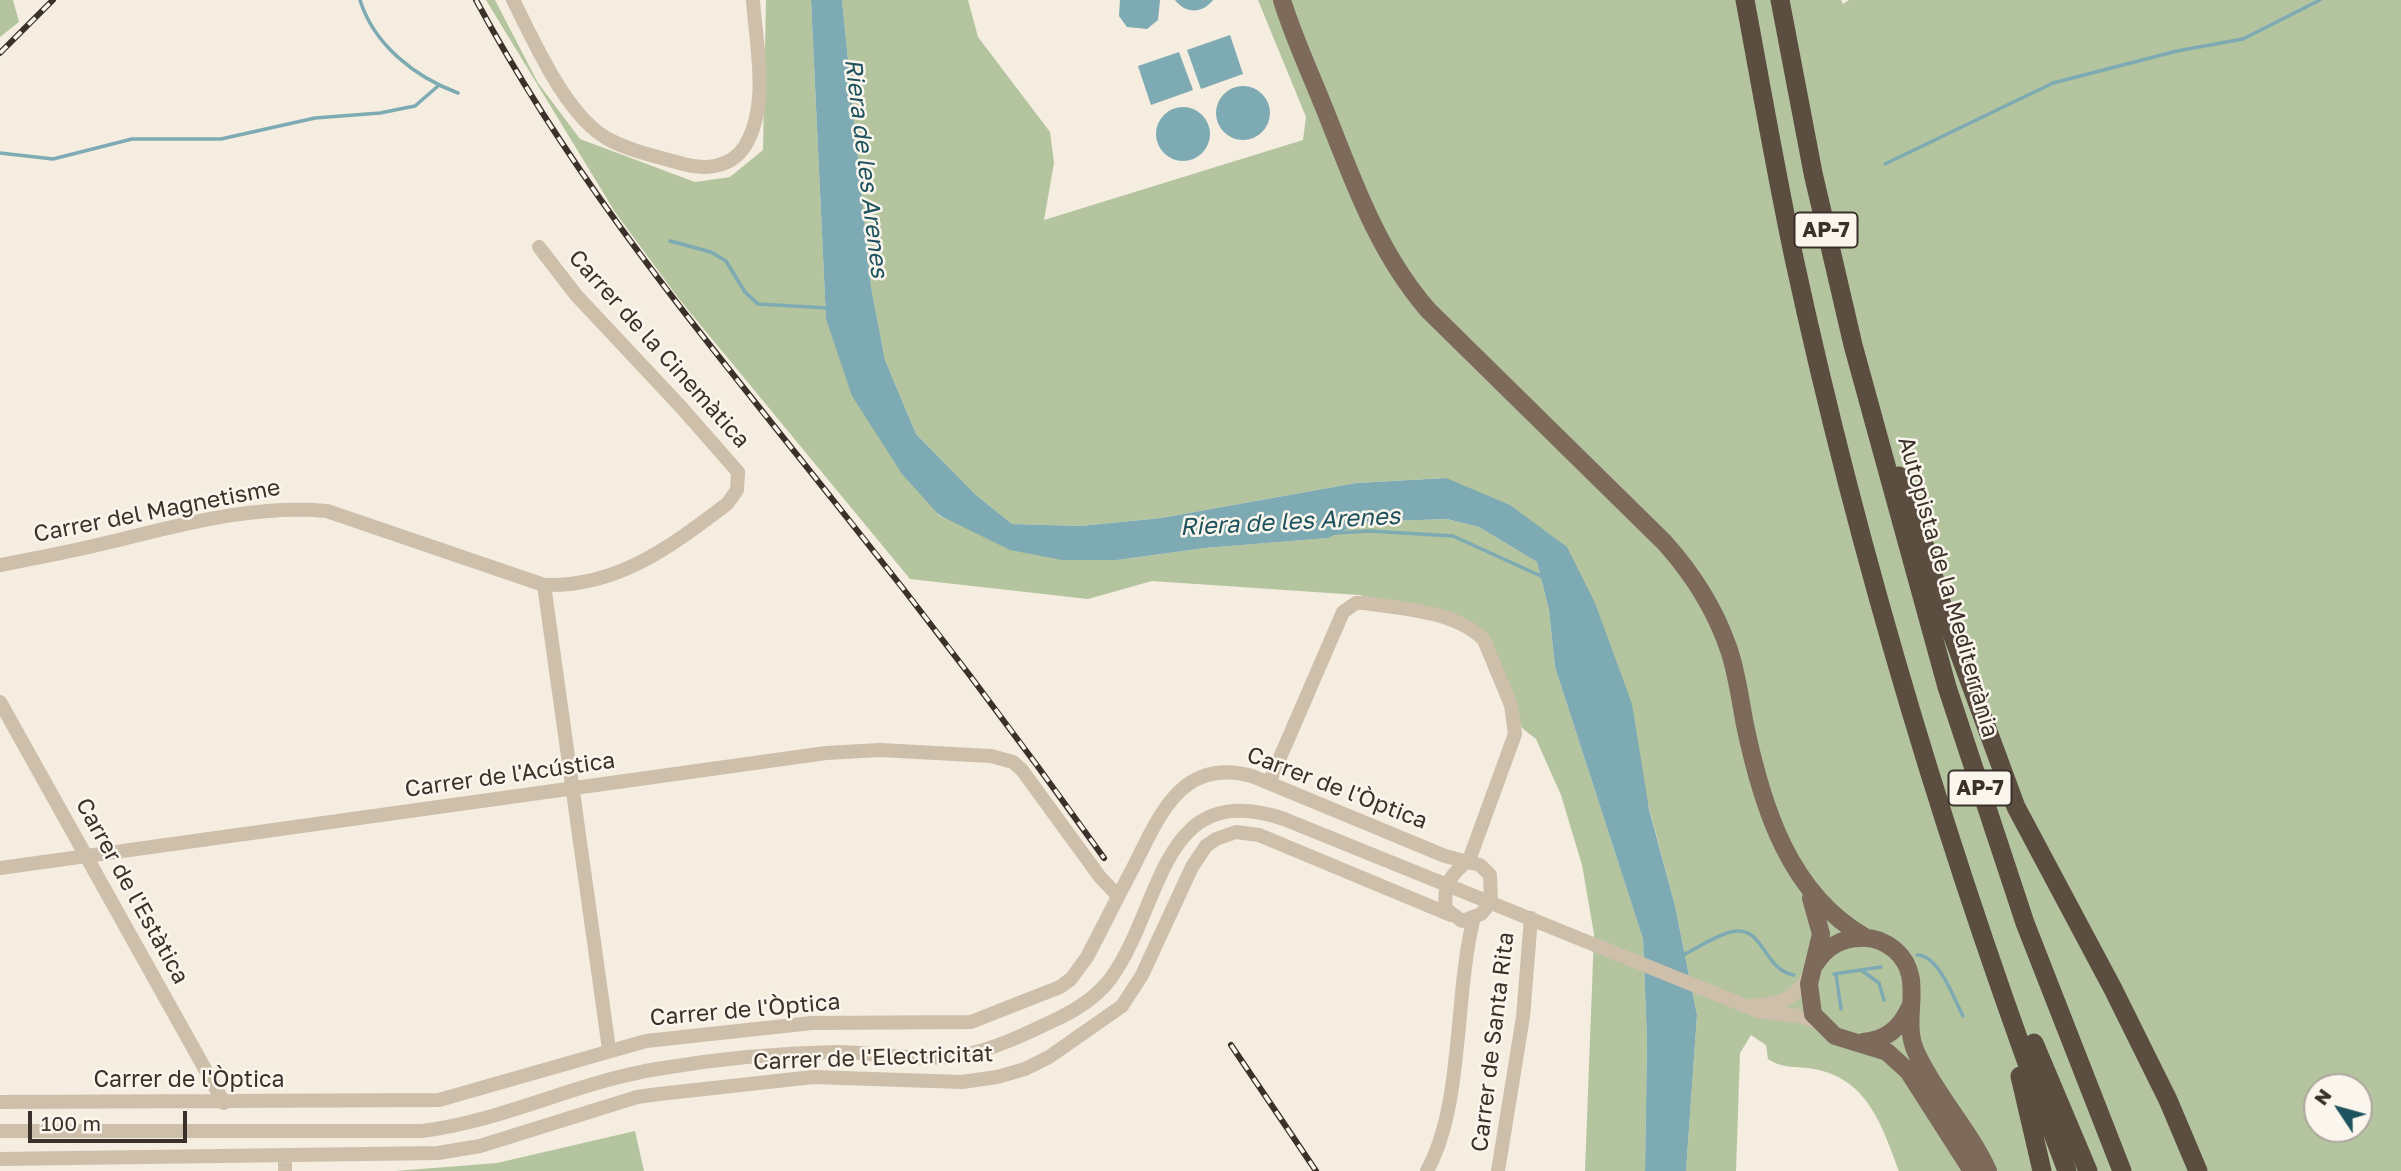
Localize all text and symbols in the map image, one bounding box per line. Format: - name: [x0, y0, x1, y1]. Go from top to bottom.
- water label: Riera de les Arenes: [838, 57, 894, 279]
- road number: AP-7: [1794, 212, 1857, 247]
- street label: Carrer de la Cinemàtica: [563, 244, 755, 454]
- street label: Autopista de la Mediterrània: [1892, 433, 2004, 741]
- street label: Carrer del Magnetisme: [31, 474, 283, 548]
- water label: Riera de les Arenes: [1179, 502, 1401, 542]
- street label: Carrer de l'Òptica: [1243, 741, 1431, 835]
- street label: Carrer de l'Acústica: [403, 747, 617, 803]
- road number: AP-7: [1948, 770, 2011, 806]
- street label: Carrer de l'Estàtica: [69, 793, 195, 989]
- street label: Carrer de Santa Rita: [1466, 931, 1520, 1153]
- street label: Carrer de l'Òptica: [649, 988, 841, 1032]
- street label: Carrer de l'Electricitat: [752, 1040, 994, 1076]
- street label: Carrer de l'Òptica: [93, 1066, 285, 1094]
- north arrow: [2303, 1073, 2373, 1143]
- text: N: [2309, 1084, 2336, 1109]
- scale bar: [32, 1098, 191, 1142]
- text: 100 m: [41, 1110, 101, 1136]

